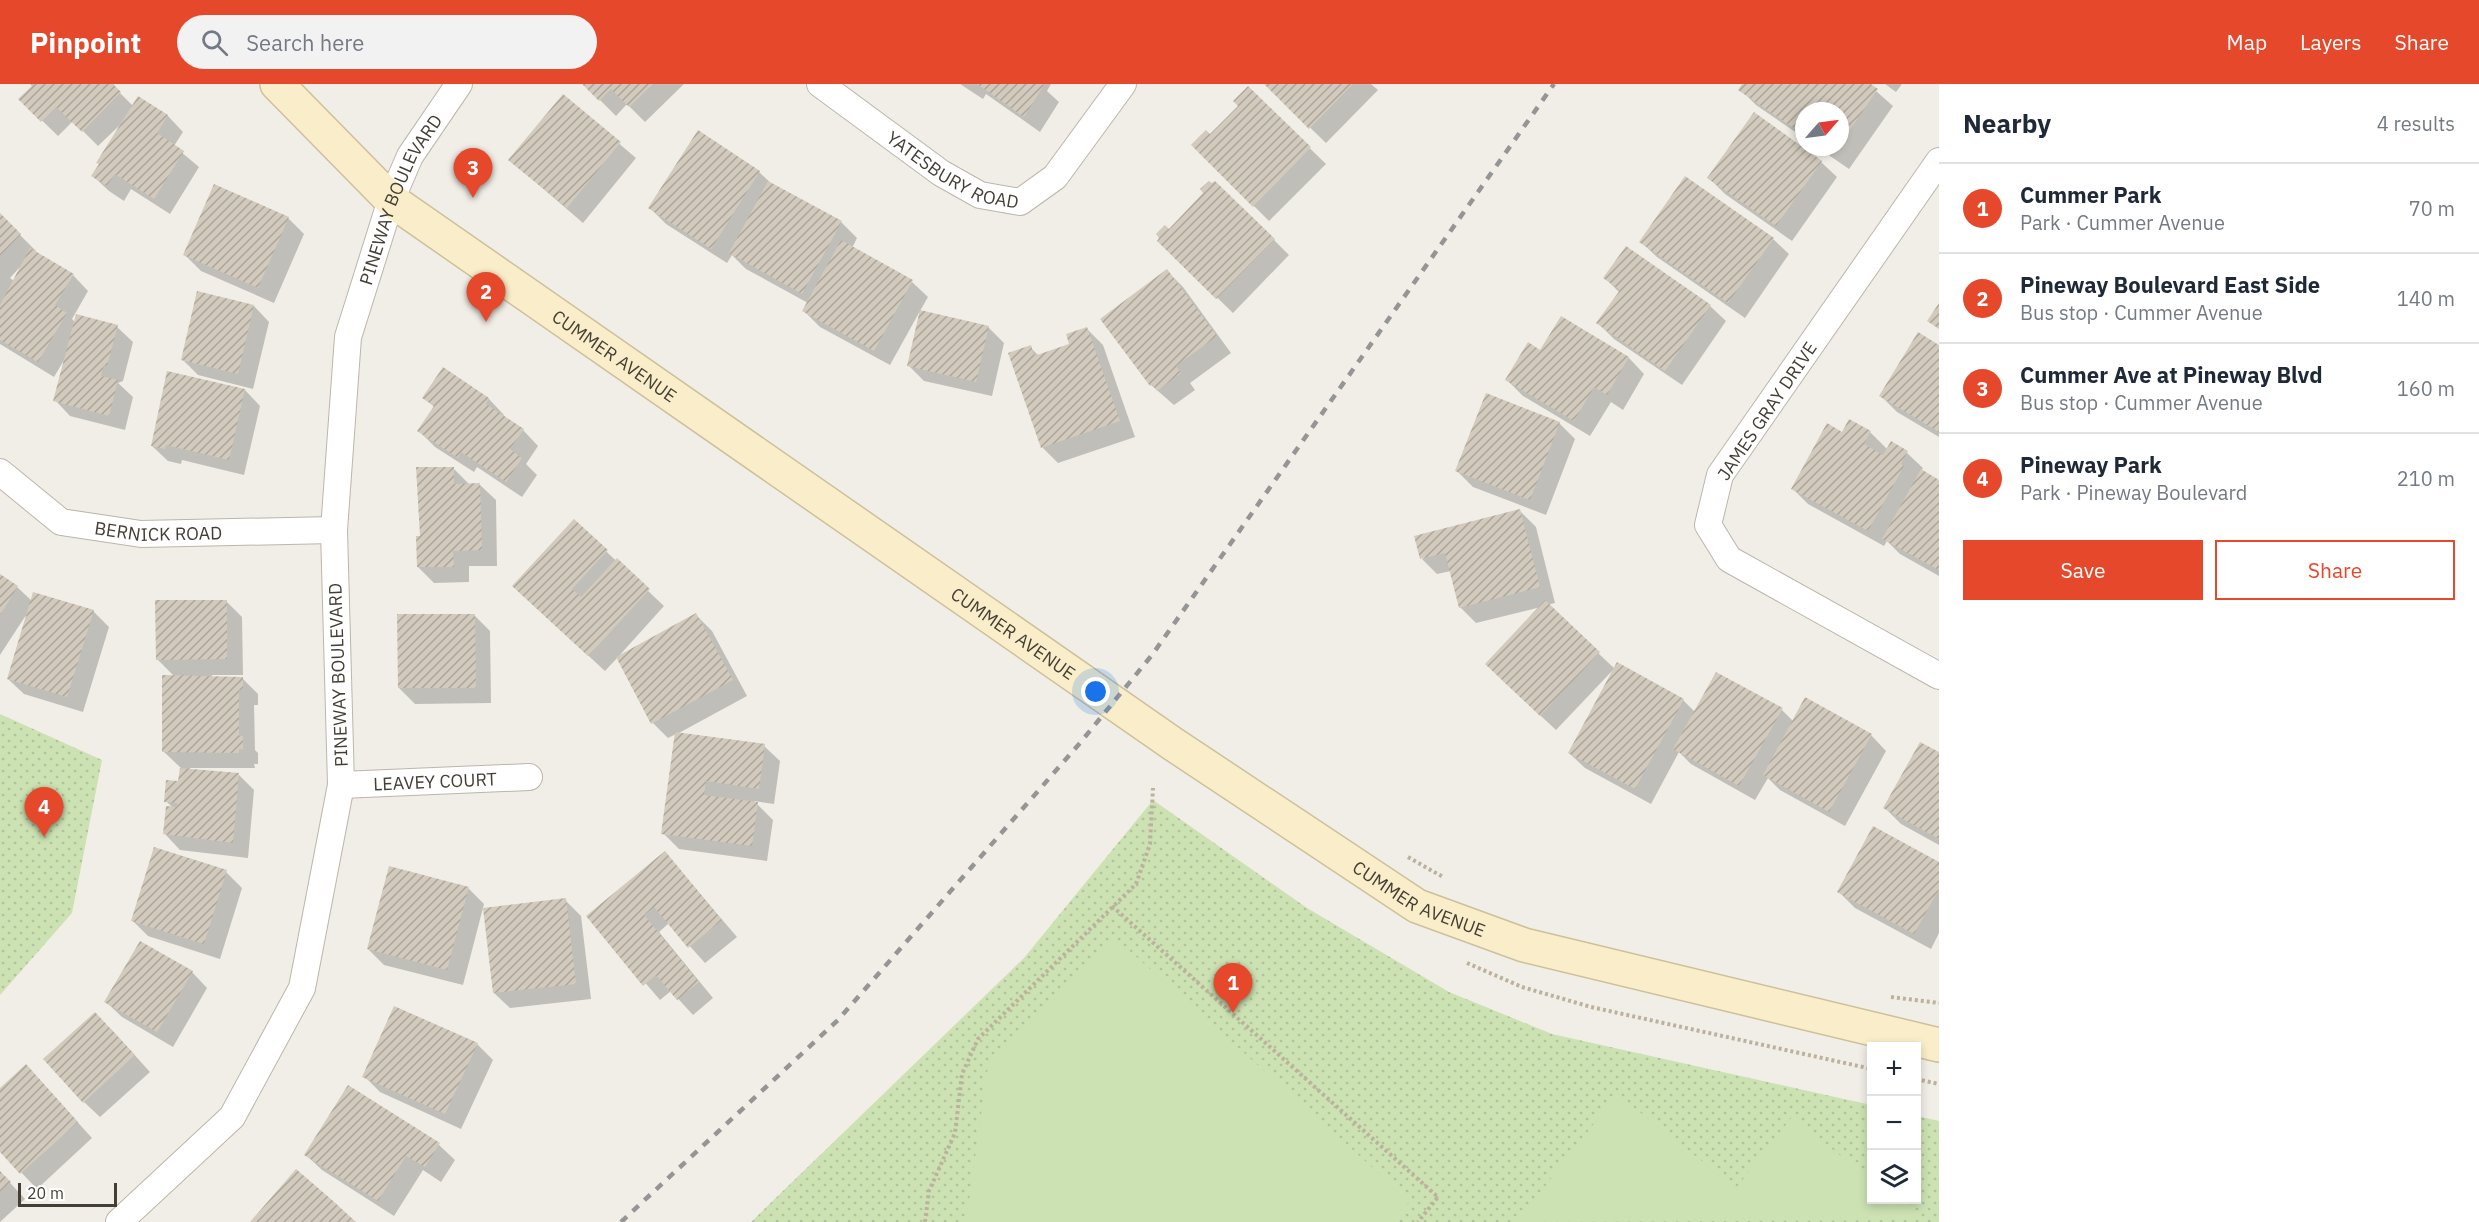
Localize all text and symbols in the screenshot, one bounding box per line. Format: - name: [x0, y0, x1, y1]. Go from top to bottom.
- search box: [177, 15, 597, 69]
- text: Pinpoint: [30, 24, 141, 61]
- icon: search: [198, 26, 231, 59]
- text: Search here: [246, 28, 364, 57]
- text: Map: [2227, 28, 2267, 56]
- text: Layers: [2300, 28, 2362, 56]
- text: Share: [2395, 28, 2449, 56]
- north arrow: [1795, 102, 1849, 156]
- text: Nearby: [1963, 106, 2051, 140]
- street label: PINEWAY BOULEVARD: [354, 110, 447, 287]
- text: 4 results: [2377, 110, 2455, 137]
- street label: YATESBURY ROAD: [882, 126, 1021, 213]
- pin: 3: [454, 148, 492, 198]
- text: Cummer Park: [2020, 180, 2161, 209]
- text: 1: [1977, 195, 1989, 222]
- text: 70 m: [2409, 195, 2455, 222]
- text: Park · Cummer Avenue: [2020, 209, 2225, 236]
- text: Pineway Boulevard East Side: [2020, 270, 2320, 299]
- pin: 2: [466, 272, 506, 322]
- text: 2: [1977, 285, 1989, 312]
- text: 140 m: [2397, 285, 2455, 312]
- text: Bus stop · Cummer Avenue: [2020, 299, 2263, 326]
- street label: CUMMER AVENUE: [548, 304, 681, 407]
- street label: JAMES GRAY DRIVE: [1712, 337, 1822, 485]
- text: Cummer Ave at Pineway Blvd: [2020, 360, 2323, 389]
- text: 3: [1977, 375, 1989, 402]
- text: 160 m: [2397, 375, 2455, 402]
- text: Bus stop · Cummer Avenue: [2020, 389, 2263, 416]
- text: Pineway Park: [2020, 450, 2162, 479]
- text: 4: [1977, 465, 1989, 492]
- text: 210 m: [2397, 465, 2455, 492]
- text: Park · Pineway Boulevard: [2020, 479, 2247, 506]
- street label: BERNICK ROAD: [93, 516, 222, 546]
- button: Save: [1963, 540, 2203, 600]
- button: Share: [2215, 540, 2455, 600]
- street label: CUMMER AVENUE: [947, 582, 1080, 684]
- street label: PINEWAY BOULEVARD: [323, 583, 353, 767]
- your location: [1081, 677, 1110, 706]
- street label: LEAVEY COURT: [373, 767, 497, 795]
- pin: 4: [24, 788, 63, 837]
- street label: CUMMER AVENUE: [1349, 855, 1489, 942]
- pin: 1: [1214, 964, 1252, 1013]
- map controls: [1867, 1042, 1921, 1204]
- button: +: [1867, 1042, 1921, 1096]
- button: −: [1867, 1096, 1921, 1150]
- button: layers: [1867, 1150, 1921, 1204]
- scale bar: [18, 1180, 117, 1208]
- text: 20 m: [27, 1183, 64, 1203]

